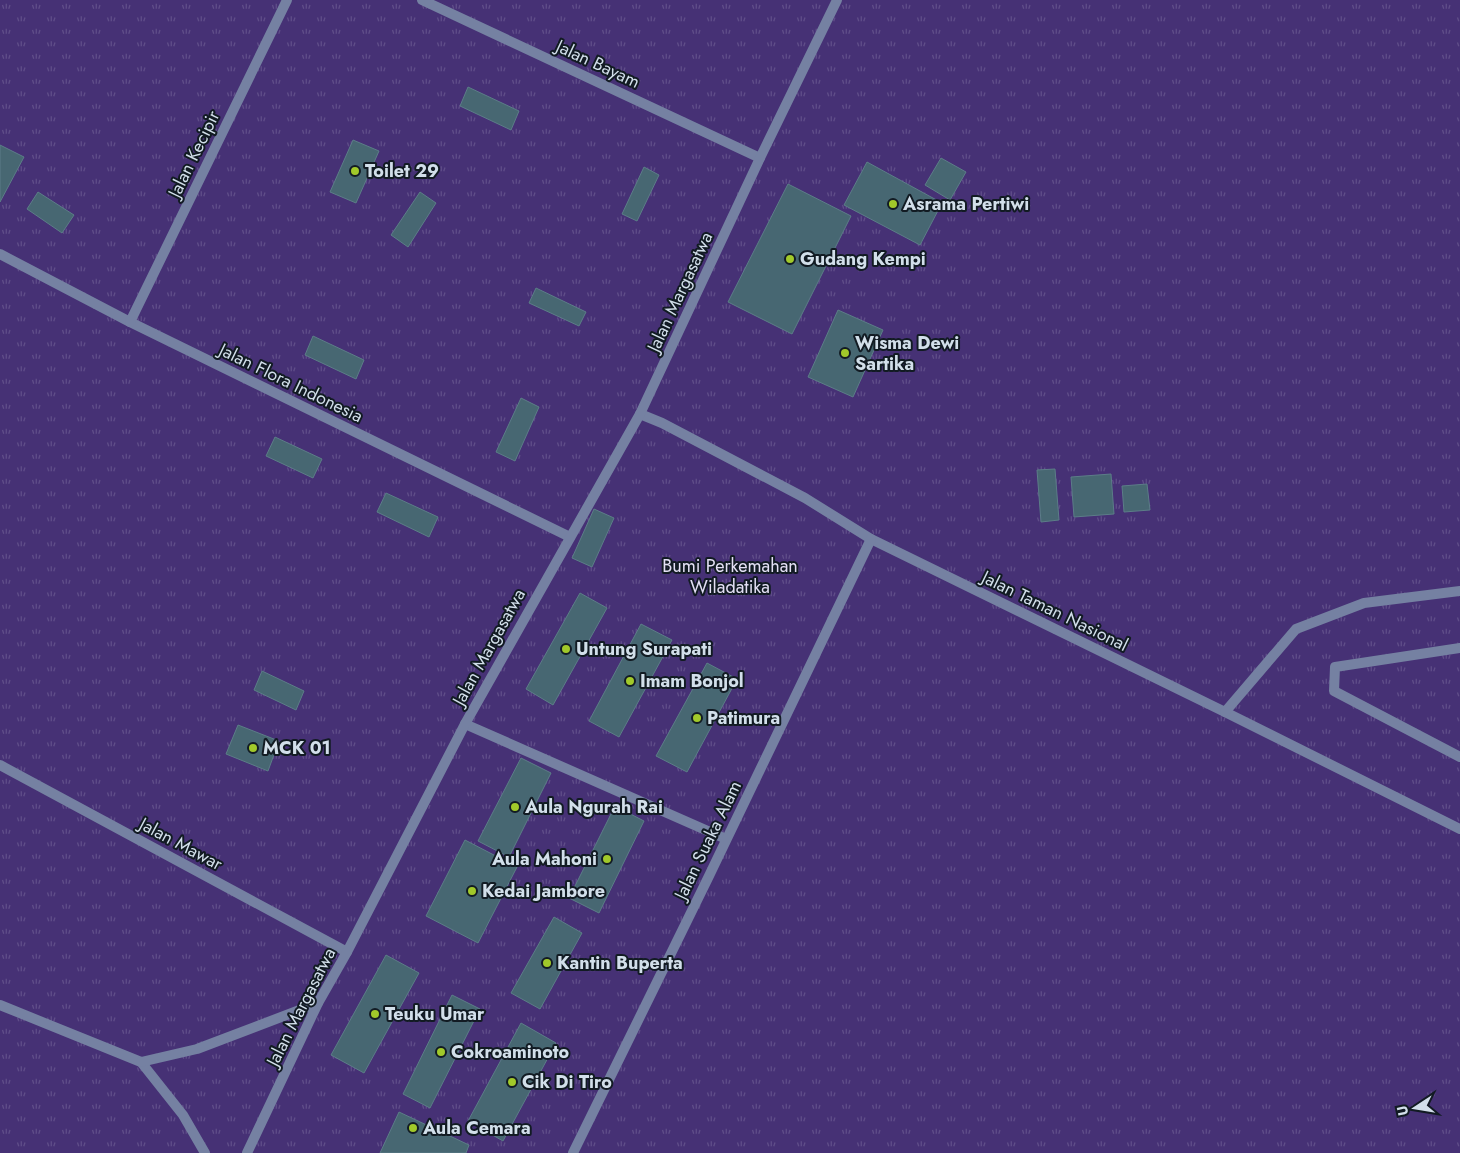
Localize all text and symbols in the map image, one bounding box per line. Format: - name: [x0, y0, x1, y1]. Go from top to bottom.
- street label: Jalan Bayam: [550, 32, 644, 95]
- street label: Jalan Kecipir: [161, 105, 227, 204]
- place label: Toilet 29: [365, 158, 439, 184]
- marker: Toilet 29: [349, 165, 361, 177]
- place label: Asrama Pertiwi: [902, 191, 1029, 217]
- marker: Asrama Pertiwi: [887, 198, 899, 210]
- street label: Jalan Margasatwa: [640, 228, 719, 358]
- place label: Gudang Kempi: [800, 246, 926, 272]
- marker: Gudang Kempi: [784, 253, 796, 265]
- place label: Wisma Dewi Sartika: [855, 330, 959, 377]
- street label: Jalan Flora Indonesia: [213, 336, 367, 429]
- marker: Wisma Dewi Sartika: [839, 347, 851, 359]
- park label: Bumi Perkemahan Wiladatika: [662, 553, 798, 600]
- street label: Jalan Taman Nasional: [976, 563, 1133, 658]
- street label: Jalan Margasatwa: [445, 584, 532, 712]
- place label: Untung Surapati: [576, 636, 712, 662]
- marker: Untung Surapati: [560, 643, 572, 655]
- place label: Imam Bonjol: [640, 668, 744, 694]
- marker: Imam Bonjol: [624, 675, 636, 687]
- place label: Patimura: [707, 705, 780, 731]
- marker: Patimura: [691, 712, 703, 724]
- place label: MCK 01: [263, 735, 331, 761]
- marker: MCK 01: [247, 742, 259, 754]
- street label: Jalan Suaka Alam: [667, 776, 748, 906]
- place label: Aula Ngurah Rai: [524, 794, 663, 820]
- marker: Aula Ngurah Rai: [509, 801, 521, 813]
- street label: Jalan Mawar: [133, 810, 228, 877]
- place label: Aula Mahoni: [491, 846, 597, 872]
- marker: Aula Mahoni: [601, 853, 613, 865]
- place label: Kedai Jambore: [482, 878, 605, 904]
- marker: Kedai Jambore: [466, 885, 478, 897]
- street label: Jalan Margasatwa: [259, 943, 342, 1073]
- place label: Kantin Buperta: [557, 950, 683, 976]
- marker: Kantin Buperta: [541, 957, 553, 969]
- place label: Teuku Umar: [385, 1001, 485, 1027]
- marker: Teuku Umar: [369, 1008, 381, 1020]
- place label: Cokroaminoto: [451, 1039, 569, 1065]
- marker: Cokroaminoto: [435, 1046, 447, 1058]
- place label: Cik Di Tiro: [522, 1069, 612, 1095]
- marker: Cik Di Tiro: [506, 1076, 518, 1088]
- north arrow: [1390, 1083, 1440, 1133]
- text: U: [1391, 1104, 1413, 1118]
- place label: Aula Cemara: [422, 1115, 531, 1141]
- marker: Aula Cemara: [407, 1122, 419, 1134]

